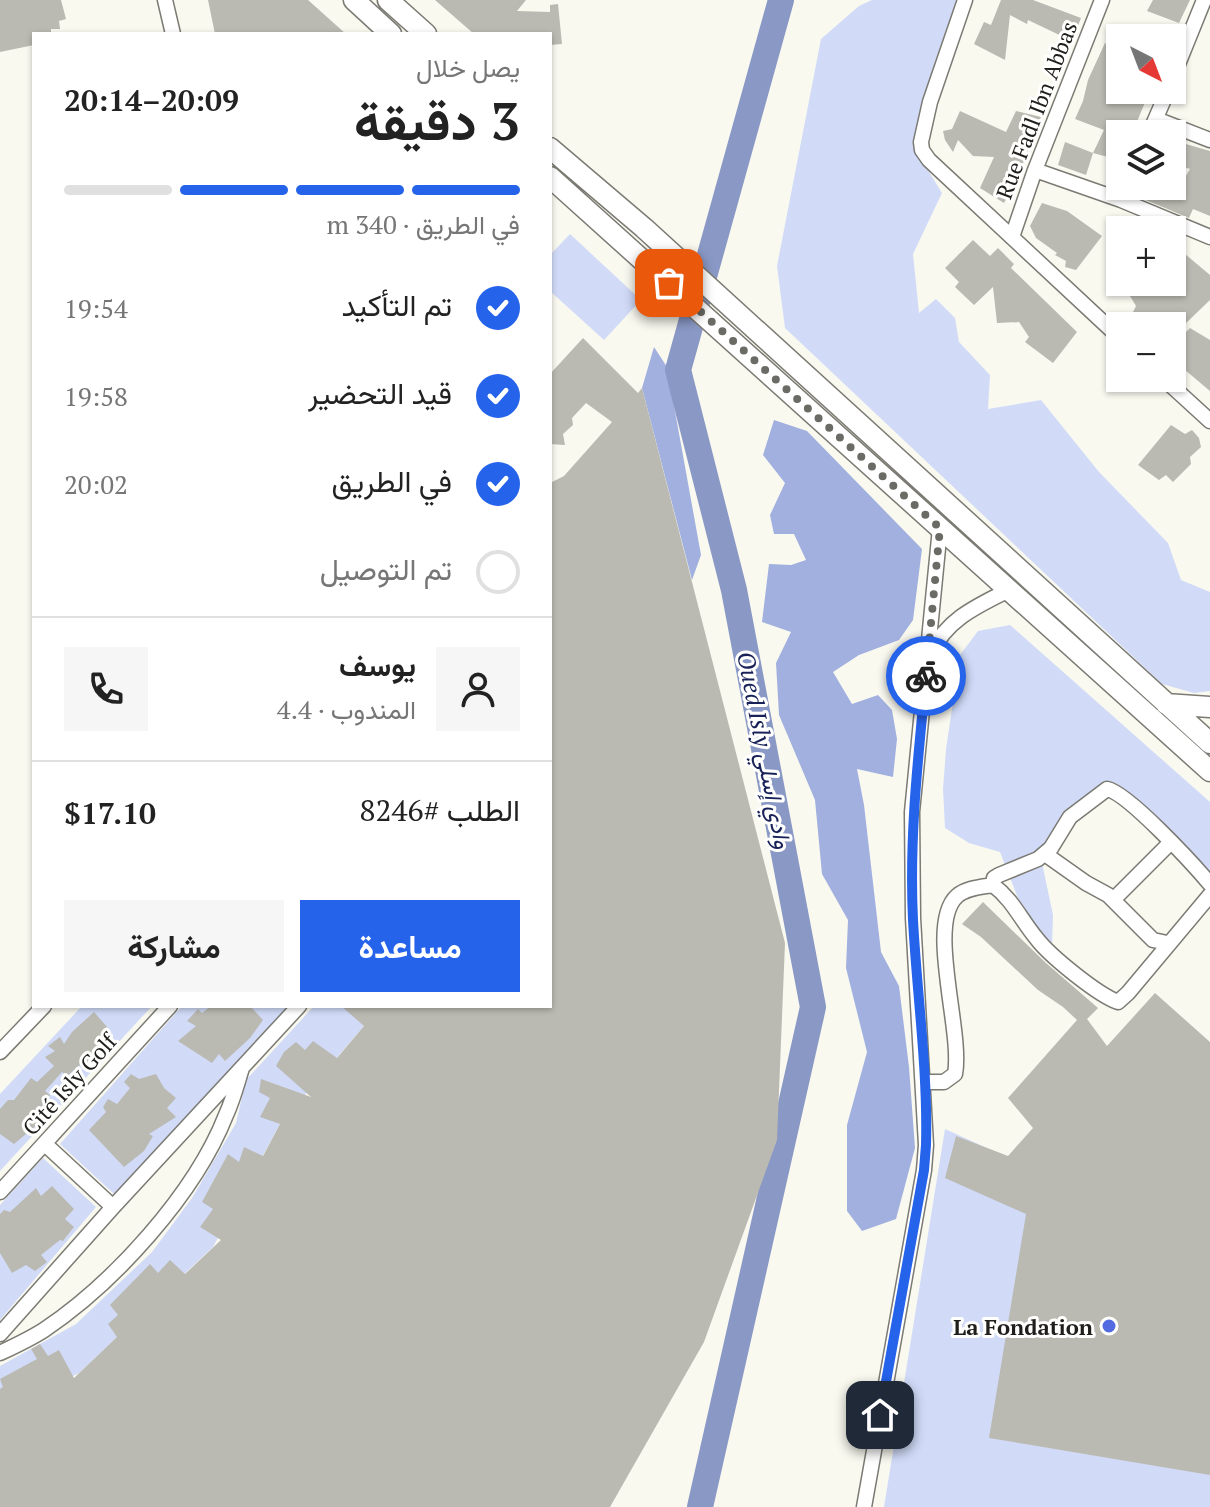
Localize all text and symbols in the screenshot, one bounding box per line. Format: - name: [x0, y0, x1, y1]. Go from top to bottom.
- street label: Rue Fadl Ibn Abbas: [989, 17, 1083, 203]
- north arrow: [1106, 24, 1186, 104]
- map controls: [1106, 24, 1186, 392]
- text: يصل خلال: [416, 50, 520, 84]
- text: 20:09–20:14: [64, 80, 239, 120]
- text: 3 دقيقة: [354, 86, 520, 155]
- button: layers: [1106, 120, 1186, 200]
- text: في الطريق · 340 m: [326, 207, 520, 241]
- button: +: [1106, 216, 1186, 296]
- pin: [635, 249, 703, 317]
- icon: bag: [647, 261, 691, 305]
- text: تم التأكيد: [341, 285, 452, 325]
- icon: check: [476, 286, 520, 330]
- text: 19:54: [64, 291, 128, 325]
- button: −: [1106, 312, 1186, 392]
- text: قيد التحضير: [308, 373, 452, 413]
- icon: check: [476, 374, 520, 418]
- text: 19:58: [64, 379, 128, 413]
- text: في الطريق: [332, 461, 452, 501]
- icon: check: [476, 462, 520, 506]
- text: 20:02: [64, 467, 128, 501]
- text: تم التوصيل: [320, 549, 452, 589]
- courier: [886, 636, 966, 716]
- text: يوسف: [339, 645, 416, 685]
- button: phone: [64, 647, 148, 731]
- button: person: [436, 647, 520, 731]
- water label: Oued Isly وادي إسلي: [726, 649, 800, 852]
- icon: bike: [904, 654, 948, 698]
- text: المندوب · 4.4: [277, 692, 416, 726]
- text: الطلب #8246: [359, 790, 520, 830]
- text: $17.10: [64, 793, 156, 833]
- button: مشاركة: [64, 900, 284, 992]
- button: مساعدة: [300, 900, 520, 992]
- street label: Cité Isly Golf: [16, 1026, 123, 1141]
- place label: La Fondation: [953, 1312, 1093, 1341]
- marker: La Fondation: [1100, 1317, 1118, 1335]
- pin: [846, 1381, 914, 1449]
- icon: home: [858, 1393, 902, 1437]

